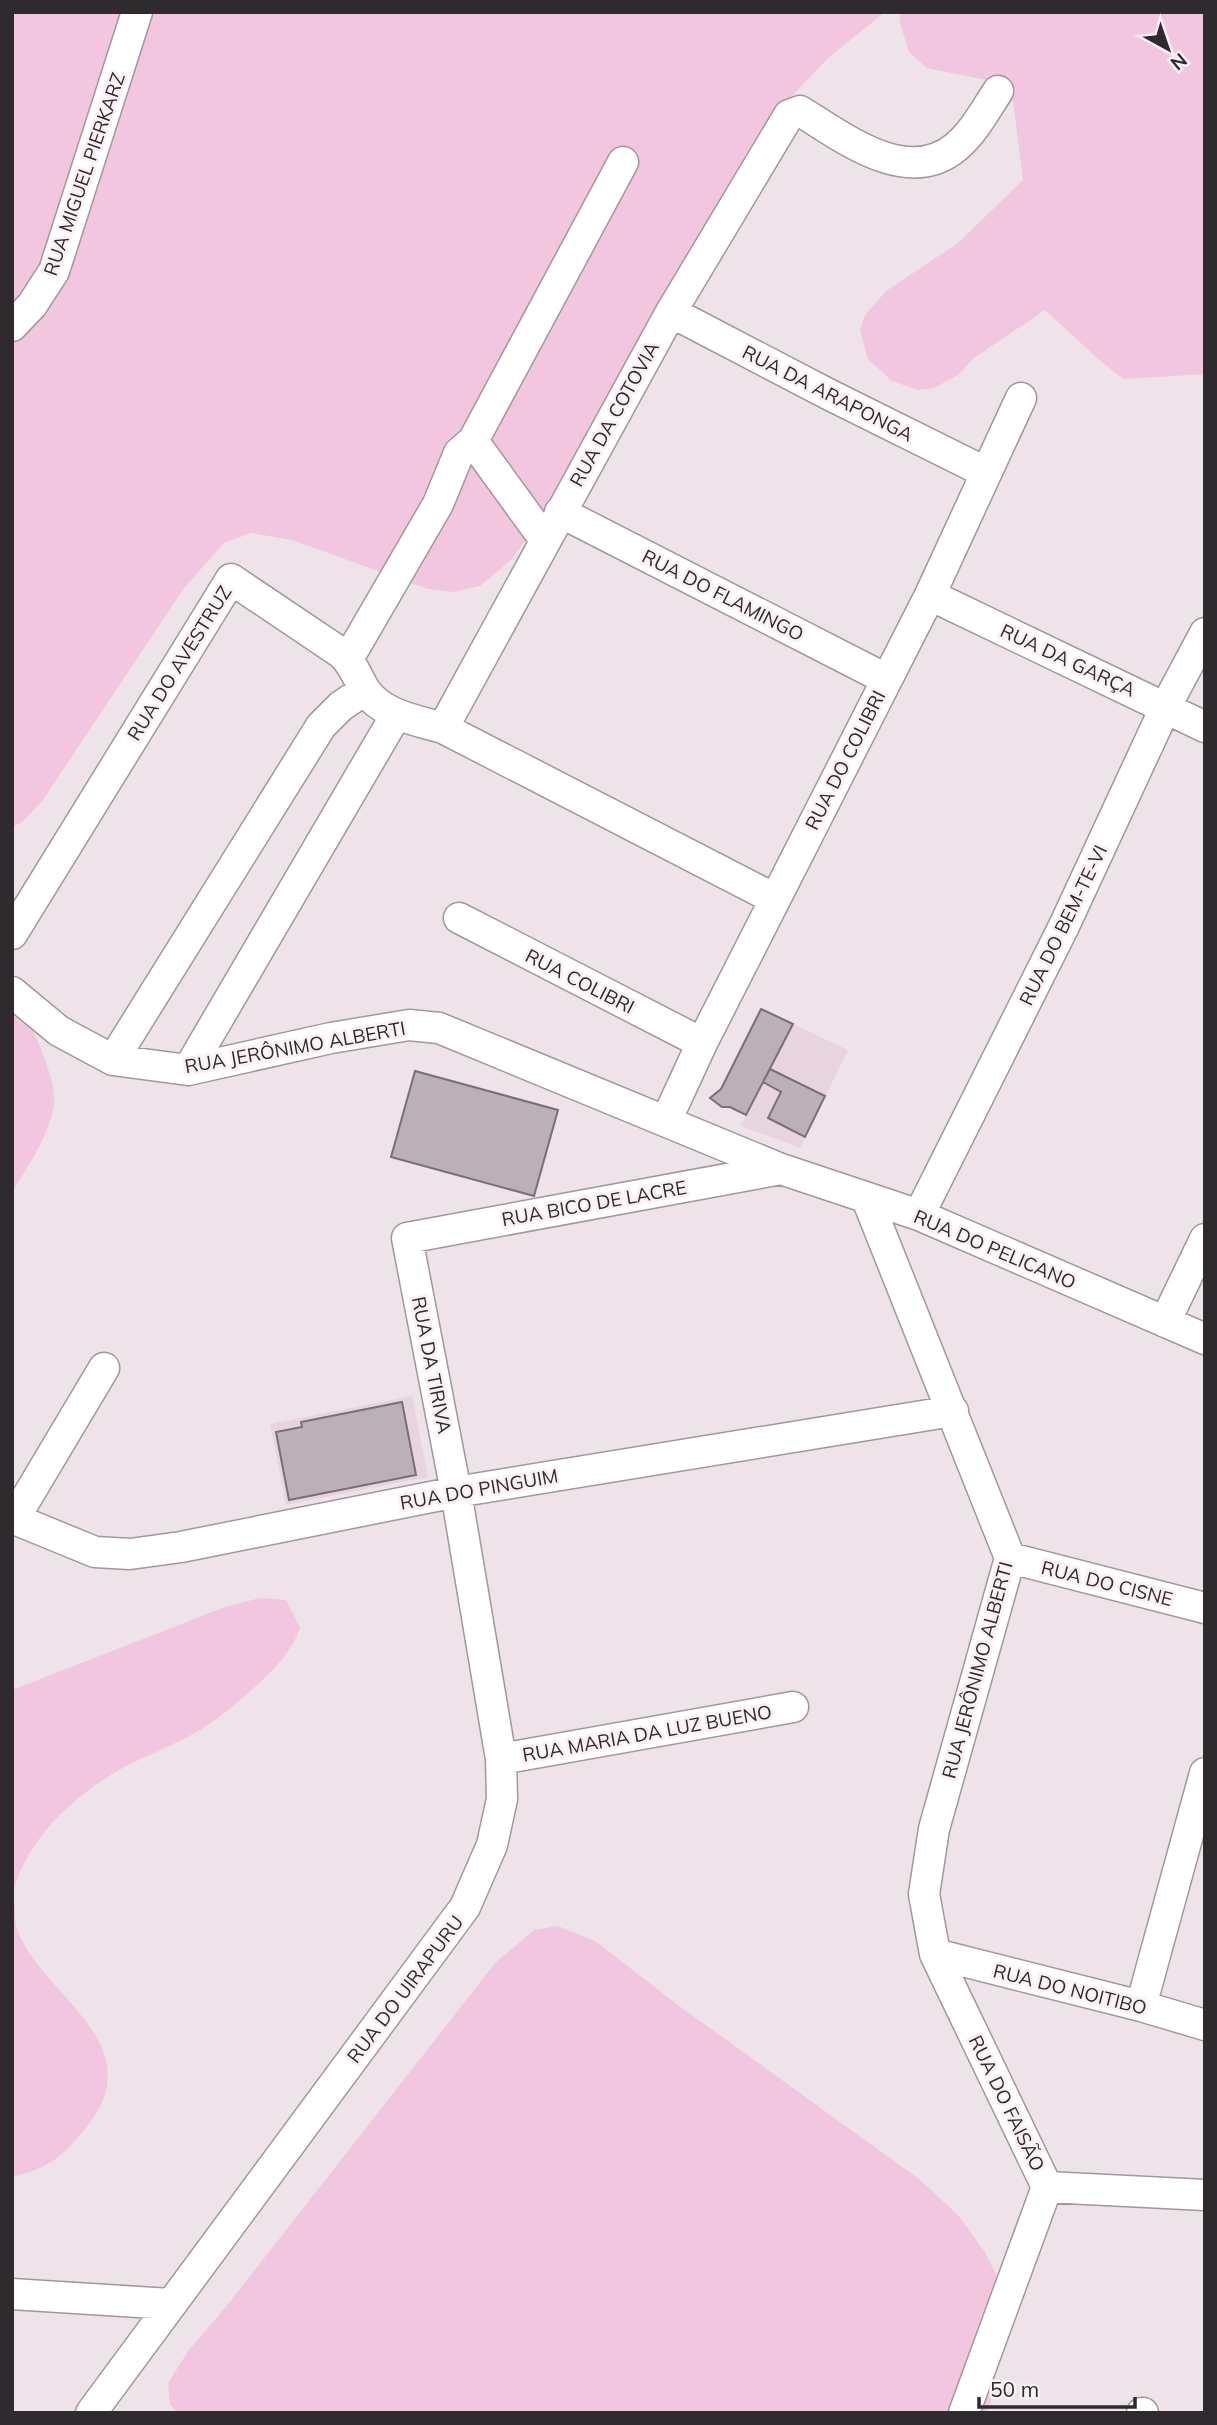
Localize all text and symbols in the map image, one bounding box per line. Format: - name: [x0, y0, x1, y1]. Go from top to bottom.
- north arrow: [1133, 14, 1203, 84]
- text: N: [1166, 48, 1192, 76]
- street label: RUA MIGUEL PIERKARZ: [38, 69, 130, 279]
- street label: RUA DA COTOVIA: [564, 337, 664, 491]
- street label: RUA DA ARAPONGA: [739, 340, 917, 447]
- street label: RUA DO FLAMINGO: [638, 544, 808, 646]
- street label: RUA DO AVESTRUZ: [122, 581, 236, 745]
- street label: RUA DA GARÇA: [997, 618, 1139, 702]
- street label: RUA DO COLIBRI: [800, 686, 890, 834]
- street label: RUA DO BEM-TE-VI: [1014, 841, 1112, 1009]
- street label: RUA COLIBRI: [521, 943, 639, 1019]
- street label: RUA JERÔNIMO ALBERTI: [183, 1016, 407, 1078]
- street label: RUA BICO DE LACRE: [500, 1175, 688, 1231]
- street label: RUA DO PELICANO: [910, 1204, 1080, 1294]
- street label: RUA DA TIRIVA: [407, 1294, 457, 1436]
- street label: RUA DO PINGUIM: [398, 1463, 560, 1515]
- street label: RUA DO CISNE: [1039, 1555, 1175, 1611]
- street label: RUA JERÔNIMO ALBERTI: [936, 1559, 1018, 1781]
- street label: RUA MARIA DA LUZ BUENO: [520, 1699, 774, 1767]
- street label: RUA DO UIRAPURU: [342, 1910, 468, 2068]
- street label: RUA DO NOITIBO: [991, 1958, 1149, 2020]
- street label: RUA DO FAISÃO: [964, 2031, 1050, 2175]
- scale bar: [979, 2366, 1135, 2410]
- text: 50 m: [990, 2376, 1039, 2402]

